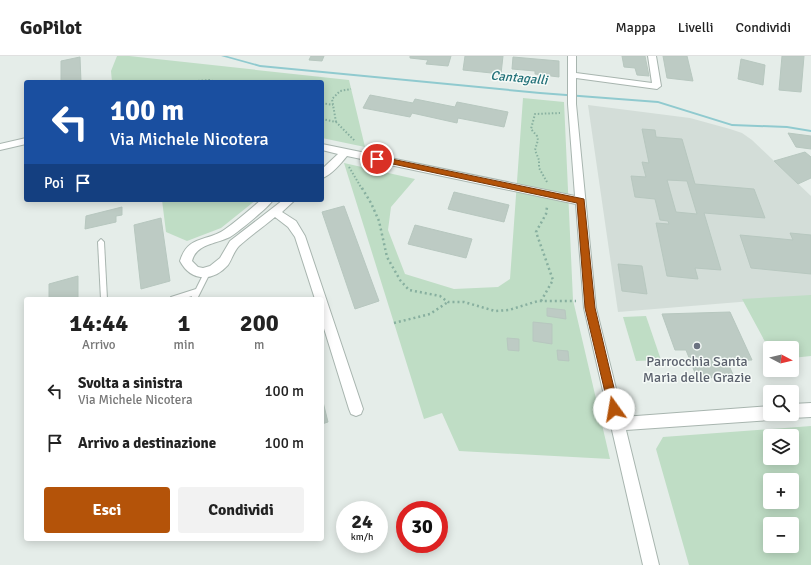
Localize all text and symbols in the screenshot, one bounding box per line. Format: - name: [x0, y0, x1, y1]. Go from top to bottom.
- text: GoPilot: [20, 16, 82, 40]
- text: Mappa: [616, 19, 656, 36]
- text: Livelli: [678, 19, 714, 36]
- text: Condividi: [736, 19, 791, 36]
- water label: Cantagalli: [490, 68, 550, 89]
- text: 100 m: [110, 94, 184, 128]
- icon: left: [44, 96, 96, 148]
- text: Via Michele Nicotera: [110, 128, 269, 150]
- pin: [360, 142, 394, 176]
- icon: arrive: [366, 148, 388, 170]
- icon: arrive: [72, 172, 94, 194]
- text: Poi: [44, 174, 64, 192]
- text: 14:44: [69, 308, 128, 338]
- text: 1: [178, 308, 190, 338]
- text: 200: [240, 308, 279, 338]
- text: Arrivo: [82, 337, 116, 353]
- text: min: [174, 337, 195, 353]
- text: m: [254, 337, 264, 353]
- marker: Parrocchia Santa Maria delle Grazie: [692, 341, 702, 351]
- north arrow: [763, 341, 799, 377]
- map controls: [763, 341, 799, 553]
- place label: Parrocchia Santa Maria delle Grazie: [643, 353, 751, 386]
- text: Svolta a sinistra: [78, 374, 183, 392]
- icon: left: [44, 380, 66, 402]
- text: 100 m: [264, 382, 304, 400]
- button: search: [763, 385, 799, 421]
- position arrow: [593, 388, 635, 430]
- text: Via Michele Nicotera: [78, 392, 193, 408]
- button: layers: [763, 429, 799, 465]
- icon: arrive: [44, 432, 66, 454]
- text: Arrivo a destinazione: [78, 434, 216, 452]
- text: 100 m: [264, 434, 304, 452]
- button: +: [763, 473, 799, 509]
- button: Esci: [44, 487, 170, 533]
- button: Condividi: [178, 487, 304, 533]
- speed limit sign: 30: [396, 501, 448, 553]
- text: 24: [351, 509, 373, 534]
- button: −: [763, 517, 799, 553]
- text: km/h: [351, 531, 373, 543]

